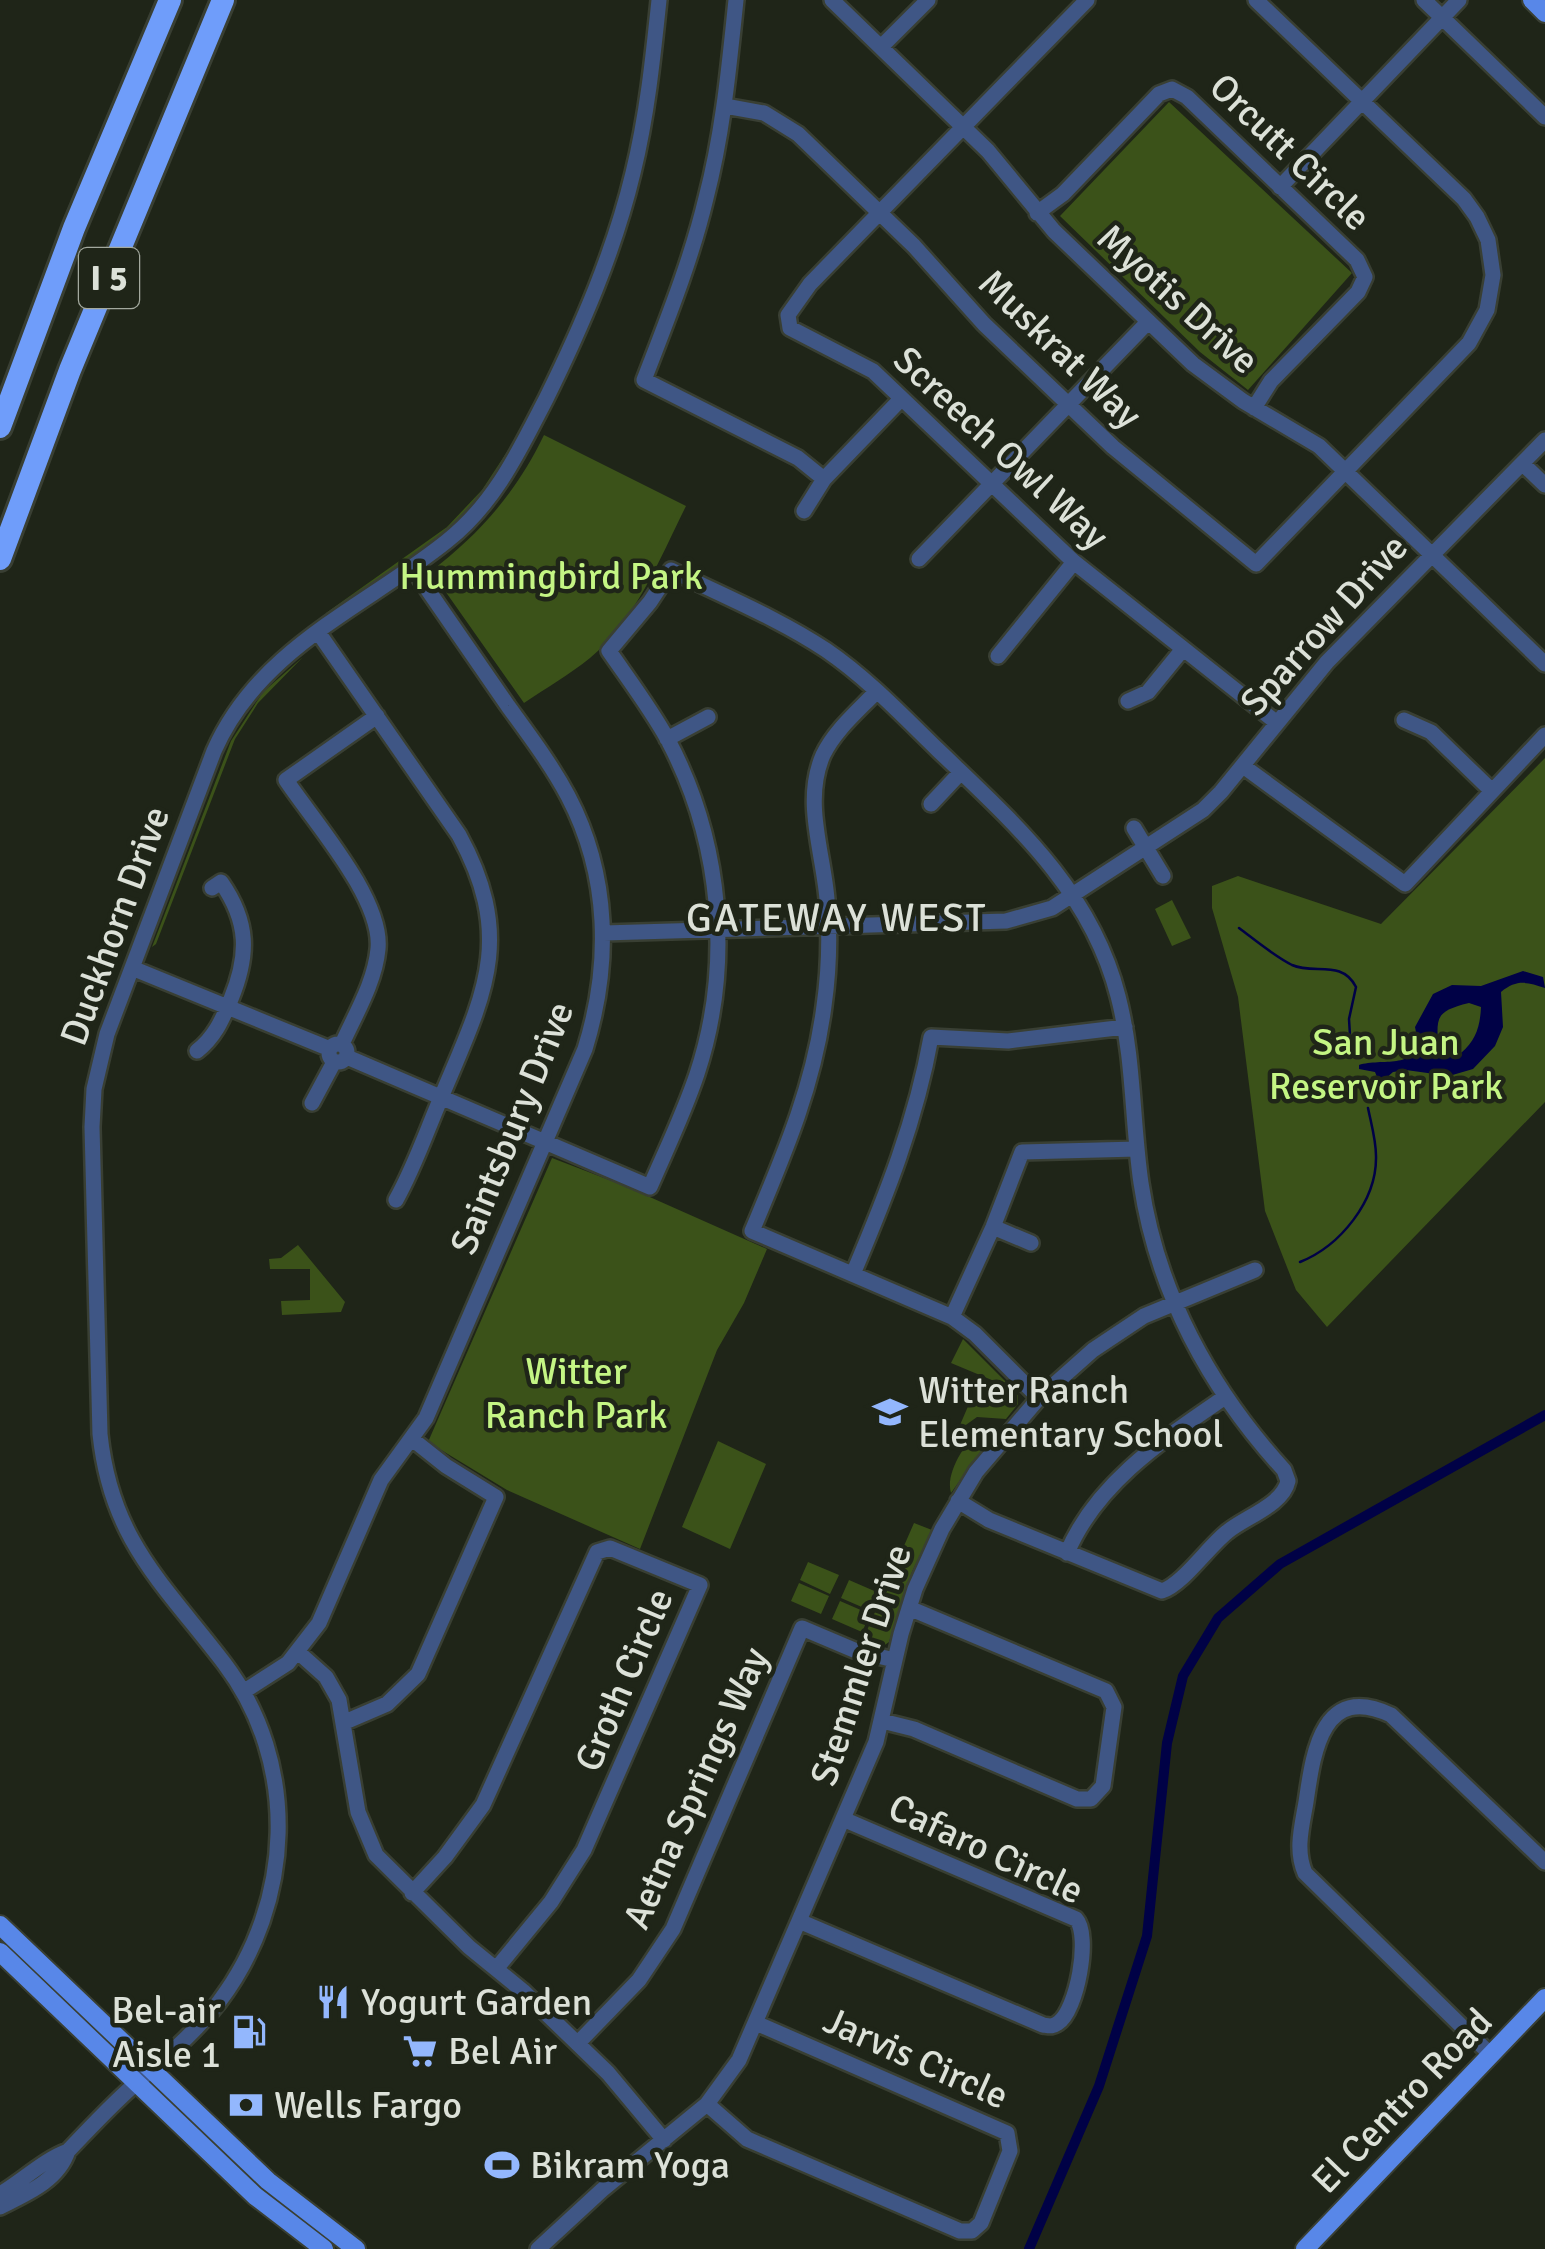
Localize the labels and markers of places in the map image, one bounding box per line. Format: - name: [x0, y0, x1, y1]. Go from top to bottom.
- place label: Witter Ranch Elementary School: [918, 1367, 1223, 1458]
- school or university icon: Witter Ranch Elementary School: [871, 1393, 909, 1431]
- place label: Yogurt Garden: [361, 1979, 592, 2026]
- restaurant icon: Yogurt Garden: [314, 1983, 352, 2021]
- place label: Bel-air Aisle 1: [111, 1987, 221, 2078]
- fuel station icon: Bel-air Aisle 1: [230, 2013, 268, 2051]
- place label: Bel Air: [448, 2028, 557, 2075]
- supermarket icon: Bel Air: [401, 2032, 439, 2070]
- place label: Wells Fargo: [274, 2082, 462, 2129]
- bank icon: Wells Fargo: [227, 2086, 265, 2124]
- place label: Bikram Yoga: [530, 2142, 730, 2189]
- sports icon: Bikram Yoga: [483, 2146, 521, 2184]

